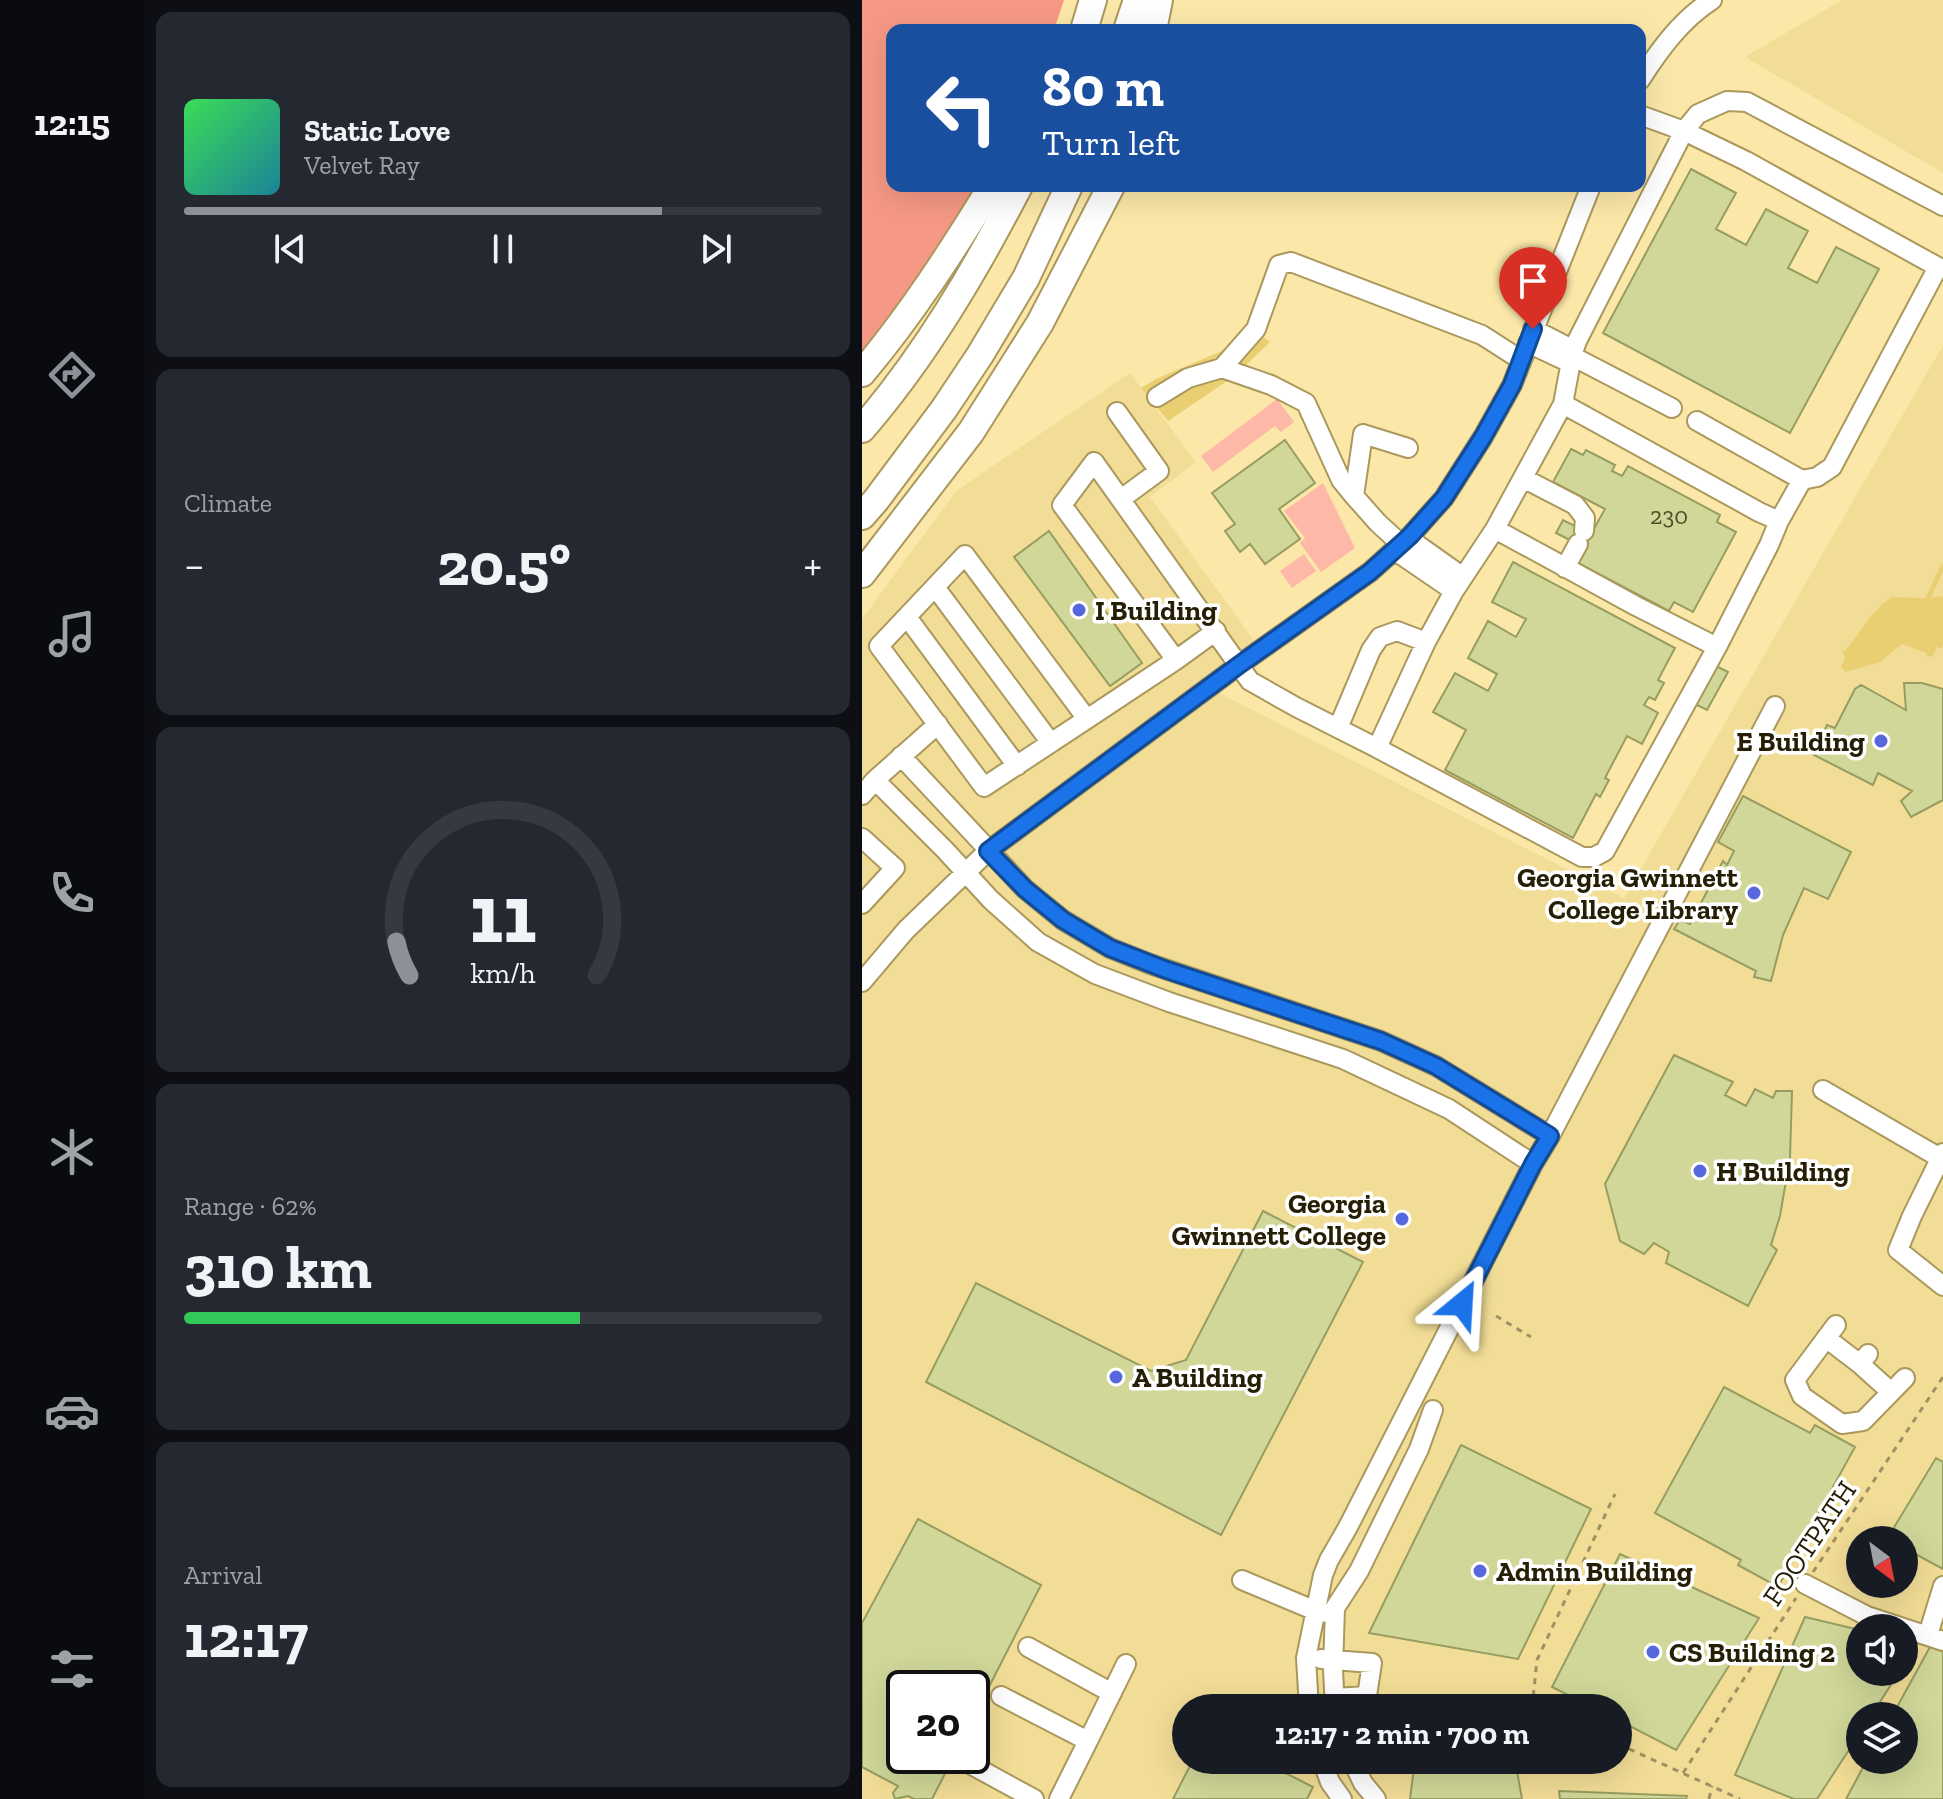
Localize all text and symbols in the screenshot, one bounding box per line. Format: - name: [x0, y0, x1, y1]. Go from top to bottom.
- text: 80 m: [1042, 53, 1164, 120]
- icon: left: [910, 56, 1014, 160]
- text: 12:15: [34, 101, 110, 144]
- text: Static Love: [304, 113, 450, 149]
- text: Turn left: [1042, 121, 1180, 164]
- text: Velvet Ray: [304, 149, 420, 181]
- icon: previous: [268, 227, 312, 271]
- icon: pause: [481, 227, 525, 271]
- icon: next: [694, 227, 738, 271]
- pin: [1499, 247, 1567, 329]
- icon: arrive: [1511, 259, 1555, 303]
- icon: directions: [44, 347, 100, 403]
- text: Climate: [184, 487, 272, 519]
- house number: 230: [1650, 501, 1688, 530]
- text: 20.5°: [437, 528, 571, 600]
- text: −: [184, 538, 205, 591]
- text: +: [803, 538, 822, 591]
- place label: I Building: [1095, 594, 1217, 627]
- marker: I Building: [1070, 601, 1088, 619]
- icon: music: [44, 606, 100, 662]
- place label: E Building: [1736, 725, 1865, 758]
- marker: E Building: [1872, 732, 1890, 750]
- place label: Georgia Gwinnett College Library: [1517, 861, 1739, 926]
- text: 11: [469, 862, 537, 962]
- icon: phone: [44, 865, 100, 921]
- marker: Georgia Gwinnett College Library: [1745, 884, 1763, 902]
- text: km/h: [470, 956, 536, 990]
- icon: climate: [44, 1124, 100, 1180]
- place label: H Building: [1716, 1155, 1850, 1188]
- marker: H Building: [1691, 1162, 1709, 1180]
- place label: Georgia Gwinnett College: [1171, 1187, 1386, 1252]
- text: Range · 62%: [184, 1190, 317, 1222]
- marker: Georgia Gwinnett College: [1393, 1210, 1411, 1228]
- text: 310 km: [184, 1231, 372, 1303]
- position arrow: [1420, 1262, 1504, 1346]
- place label: A Building: [1132, 1361, 1263, 1394]
- marker: A Building: [1107, 1368, 1125, 1386]
- icon: car: [44, 1383, 100, 1439]
- street label: FOOTPATH: [1756, 1475, 1863, 1612]
- north arrow: [1846, 1526, 1918, 1598]
- map controls: [1846, 1526, 1918, 1774]
- place label: Admin Building: [1496, 1555, 1693, 1588]
- text: Arrival: [184, 1559, 262, 1591]
- marker: Admin Building: [1471, 1562, 1489, 1580]
- text: 12:17: [184, 1600, 308, 1672]
- button: sound: [1846, 1614, 1918, 1686]
- place label: CS Building 2: [1669, 1636, 1835, 1669]
- icon: filters: [44, 1641, 100, 1697]
- marker: CS Building 2: [1644, 1643, 1662, 1661]
- speed limit sign: 20: [886, 1670, 990, 1774]
- button: layers: [1846, 1702, 1918, 1774]
- text: 12:17 · 2 min · 700 m: [1275, 1716, 1529, 1752]

